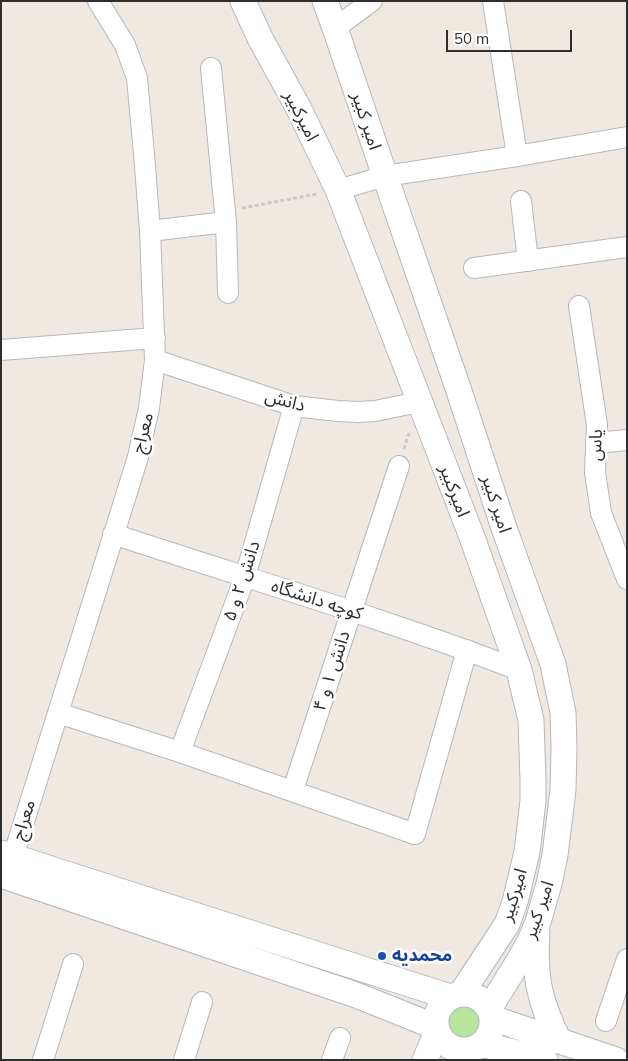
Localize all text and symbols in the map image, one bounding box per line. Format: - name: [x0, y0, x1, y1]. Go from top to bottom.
- scale bar: [448, 20, 574, 52]
- text: 50 m: [454, 29, 489, 48]
- street label: امیرکبیر: [279, 87, 323, 145]
- street label: امیر کبیر: [347, 89, 385, 153]
- street label: دانش: [263, 385, 307, 417]
- street label: معراج: [128, 410, 158, 456]
- street label: یاس: [585, 428, 607, 462]
- street label: امیرکبیر: [434, 462, 474, 520]
- street label: امیر کبیر: [477, 472, 515, 536]
- street label: دانش ۲ و ۵: [219, 538, 265, 624]
- street label: کوچه دانشگاه: [269, 575, 365, 625]
- street label: دانش ۱ و ۴: [309, 628, 355, 714]
- street label: معراج: [8, 797, 40, 843]
- street label: امیرکبیر: [496, 866, 532, 924]
- street label: امیر کبیر: [519, 878, 559, 942]
- place label: محمدیه: [392, 945, 452, 967]
- marker: محمدیه: [376, 950, 388, 962]

